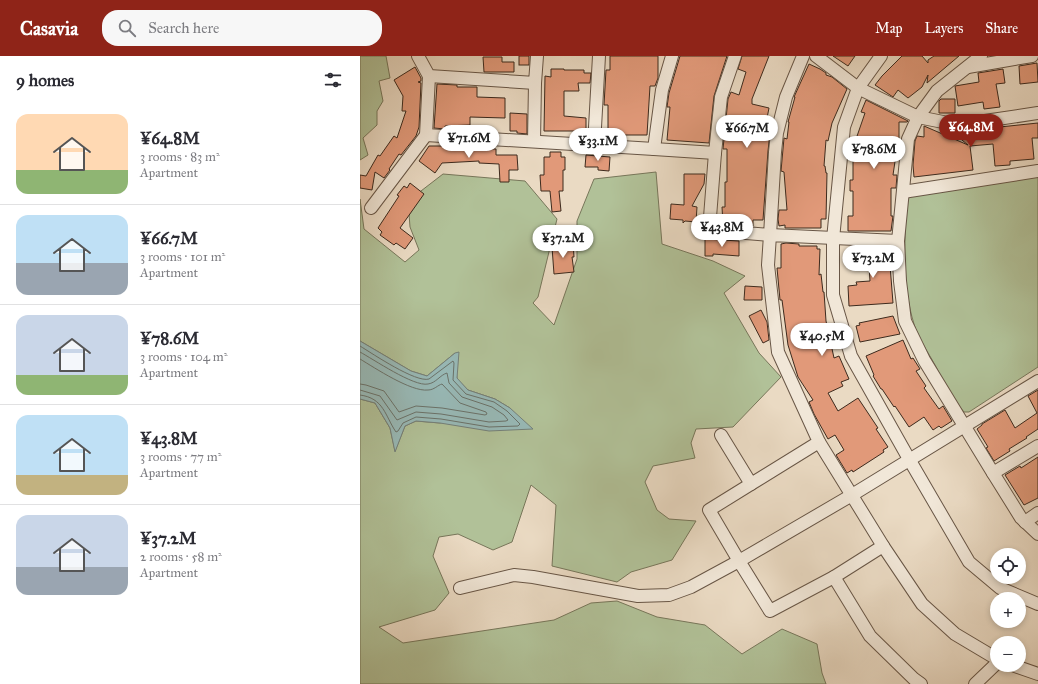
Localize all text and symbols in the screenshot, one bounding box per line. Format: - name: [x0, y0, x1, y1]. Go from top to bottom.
- search box: [102, 10, 382, 46]
- text: Casavia: [20, 17, 78, 40]
- icon: search: [116, 17, 138, 39]
- text: Search here: [148, 19, 219, 37]
- text: Map: [875, 20, 903, 37]
- text: Layers: [925, 20, 963, 37]
- text: Share: [985, 20, 1018, 37]
- icon: filters: [322, 69, 344, 91]
- text: 9 homes: [16, 70, 74, 91]
- pin: ¥64.8M: [938, 114, 1004, 148]
- pin: ¥66.7M: [714, 115, 780, 149]
- text: ¥64.8M: [948, 119, 994, 135]
- text: ¥66.7M: [725, 120, 769, 136]
- pin: ¥71.6M: [436, 125, 502, 159]
- text: ¥64.8M: [140, 128, 200, 149]
- pin: ¥33.1M: [565, 128, 631, 162]
- icon: home: [48, 130, 96, 178]
- text: ¥71.6M: [447, 130, 491, 146]
- text: ¥33.1M: [578, 133, 618, 149]
- pin: ¥78.6M: [841, 136, 907, 170]
- text: ¥78.6M: [851, 141, 897, 157]
- text: 3 rooms · 83 m²: [140, 149, 220, 165]
- text: Apartment: [140, 165, 198, 181]
- pin: ¥43.8M: [689, 214, 755, 248]
- text: ¥43.8M: [700, 219, 744, 235]
- pin: ¥37.2M: [530, 225, 596, 259]
- text: ¥66.7M: [140, 228, 198, 249]
- text: ¥37.2M: [541, 230, 585, 246]
- icon: home: [48, 231, 96, 279]
- pin: ¥73.2M: [840, 245, 906, 279]
- text: 3 rooms · 101 m²: [140, 249, 225, 265]
- text: ¥73.2M: [851, 250, 895, 266]
- text: Apartment: [140, 265, 198, 281]
- pin: ¥40.5M: [789, 323, 855, 357]
- text: ¥78.6M: [140, 328, 199, 349]
- text: ¥40.5M: [799, 328, 845, 344]
- icon: home: [48, 331, 96, 379]
- text: 3 rooms · 104 m²: [140, 349, 228, 365]
- text: Apartment: [140, 365, 198, 381]
- text: ¥43.8M: [140, 428, 198, 449]
- icon: home: [48, 431, 96, 479]
- text: 3 rooms · 77 m²: [140, 449, 222, 465]
- text: Apartment: [140, 465, 198, 481]
- text: ¥37.2M: [140, 528, 196, 549]
- icon: home: [48, 531, 96, 579]
- map controls: [990, 548, 1026, 672]
- button: locate: [990, 548, 1026, 584]
- text: 2 rooms · 58 m²: [140, 549, 222, 565]
- text: Apartment: [140, 565, 198, 581]
- button: +: [990, 592, 1026, 628]
- button: −: [990, 636, 1026, 672]

